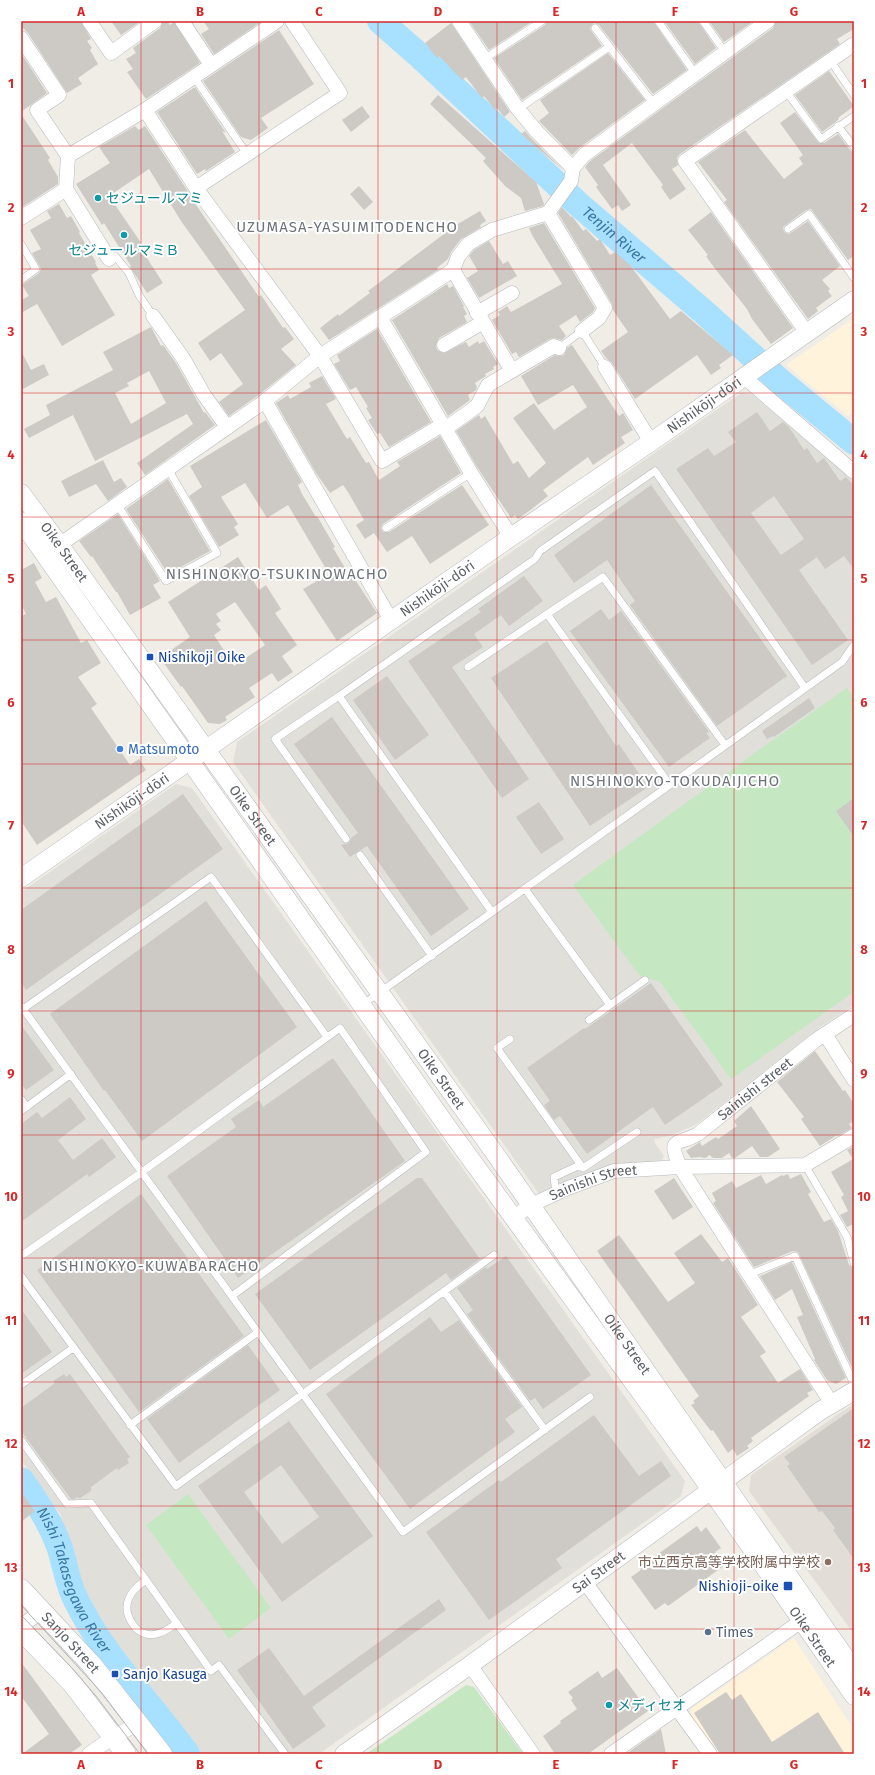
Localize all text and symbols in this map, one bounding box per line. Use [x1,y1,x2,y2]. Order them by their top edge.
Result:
text: A [76,4,85,19]
text: B [196,4,204,19]
text: C [315,4,323,19]
text: D [434,4,443,19]
text: E [553,4,560,19]
text: F [672,4,679,19]
text: G [790,4,798,19]
text: 1 [8,76,14,91]
text: 1 [861,76,867,91]
place label: セジュールマミ [106,190,203,207]
marker: セジュールマミ [93,193,103,203]
text: 2 [8,200,15,215]
text: 2 [861,200,868,215]
water label: Tenjin River [578,203,650,268]
district label: UZUMASA-YASUIMITODENCHO [236,218,458,236]
marker: セジュールマミＢ [119,230,129,240]
place label: セジュールマミＢ [68,242,180,259]
text: 3 [7,324,15,339]
text: 3 [860,324,868,339]
street label: Nishikōji-dōri [664,373,745,437]
text: 4 [7,447,15,462]
text: 4 [860,447,868,462]
street label: Oike Street [36,519,92,586]
street label: Nishikōji-dōri [397,557,478,621]
district label: NISHINOKYO-TSUKINOWACHO [166,565,388,583]
text: 5 [8,571,15,586]
text: 5 [861,571,868,586]
place label: Nishikoji Oike [158,649,245,666]
marker: Nishikoji Oike [145,652,155,662]
text: 6 [7,695,15,710]
text: 6 [860,695,868,710]
place label: Matsumoto [128,741,199,758]
marker: Matsumoto [115,744,125,754]
street label: Nishikōji-dōri [92,769,173,833]
district label: NISHINOKYO-TOKUDAIJICHO [570,772,780,790]
street label: Oike Street [225,782,280,850]
text: 7 [8,818,14,833]
text: 7 [861,818,867,833]
text: 8 [7,942,15,957]
text: 8 [860,942,868,957]
street label: Oike Street [414,1046,469,1113]
street label: Sainishi street [714,1054,797,1124]
text: 9 [7,1066,15,1081]
text: 9 [860,1066,868,1081]
street label: Sainishi Street [547,1162,638,1204]
text: 10 [4,1189,18,1204]
text: 10 [857,1189,871,1204]
district label: NISHINOKYO-KUWABARACHO [43,1257,259,1275]
street label: Oike Street [600,1311,655,1379]
text: 11 [5,1313,17,1328]
text: 11 [858,1313,870,1328]
text: 12 [5,1436,18,1451]
text: 12 [858,1436,871,1451]
water label: Nishi Takasegawa River [33,1504,115,1658]
street label: Sai Street [569,1547,629,1597]
place label: 市立西京高等学校附属中学校 [638,1554,820,1571]
marker: 市立西京高等学校附属中学校 [823,1557,833,1567]
text: 13 [5,1560,18,1575]
text: 13 [858,1560,871,1575]
place label: Nishioji-oike [698,1578,779,1595]
marker: Nishioji-oike [782,1580,794,1592]
street label: Oike Street [785,1603,840,1671]
street label: Sanjo Street [38,1609,104,1677]
place label: Times [716,1624,754,1641]
marker: Times [703,1627,713,1637]
place label: Sanjo Kasuga [123,1666,207,1683]
marker: Sanjo Kasuga [110,1669,120,1679]
text: 14 [4,1684,18,1699]
text: 14 [857,1684,871,1699]
place label: メディセオ [617,1697,686,1714]
marker: メディセオ [604,1700,614,1710]
text: A [76,1757,85,1772]
text: B [196,1757,204,1772]
text: C [315,1757,323,1772]
text: D [434,1757,443,1772]
text: E [553,1757,560,1772]
text: F [672,1757,679,1772]
text: G [790,1757,798,1772]

